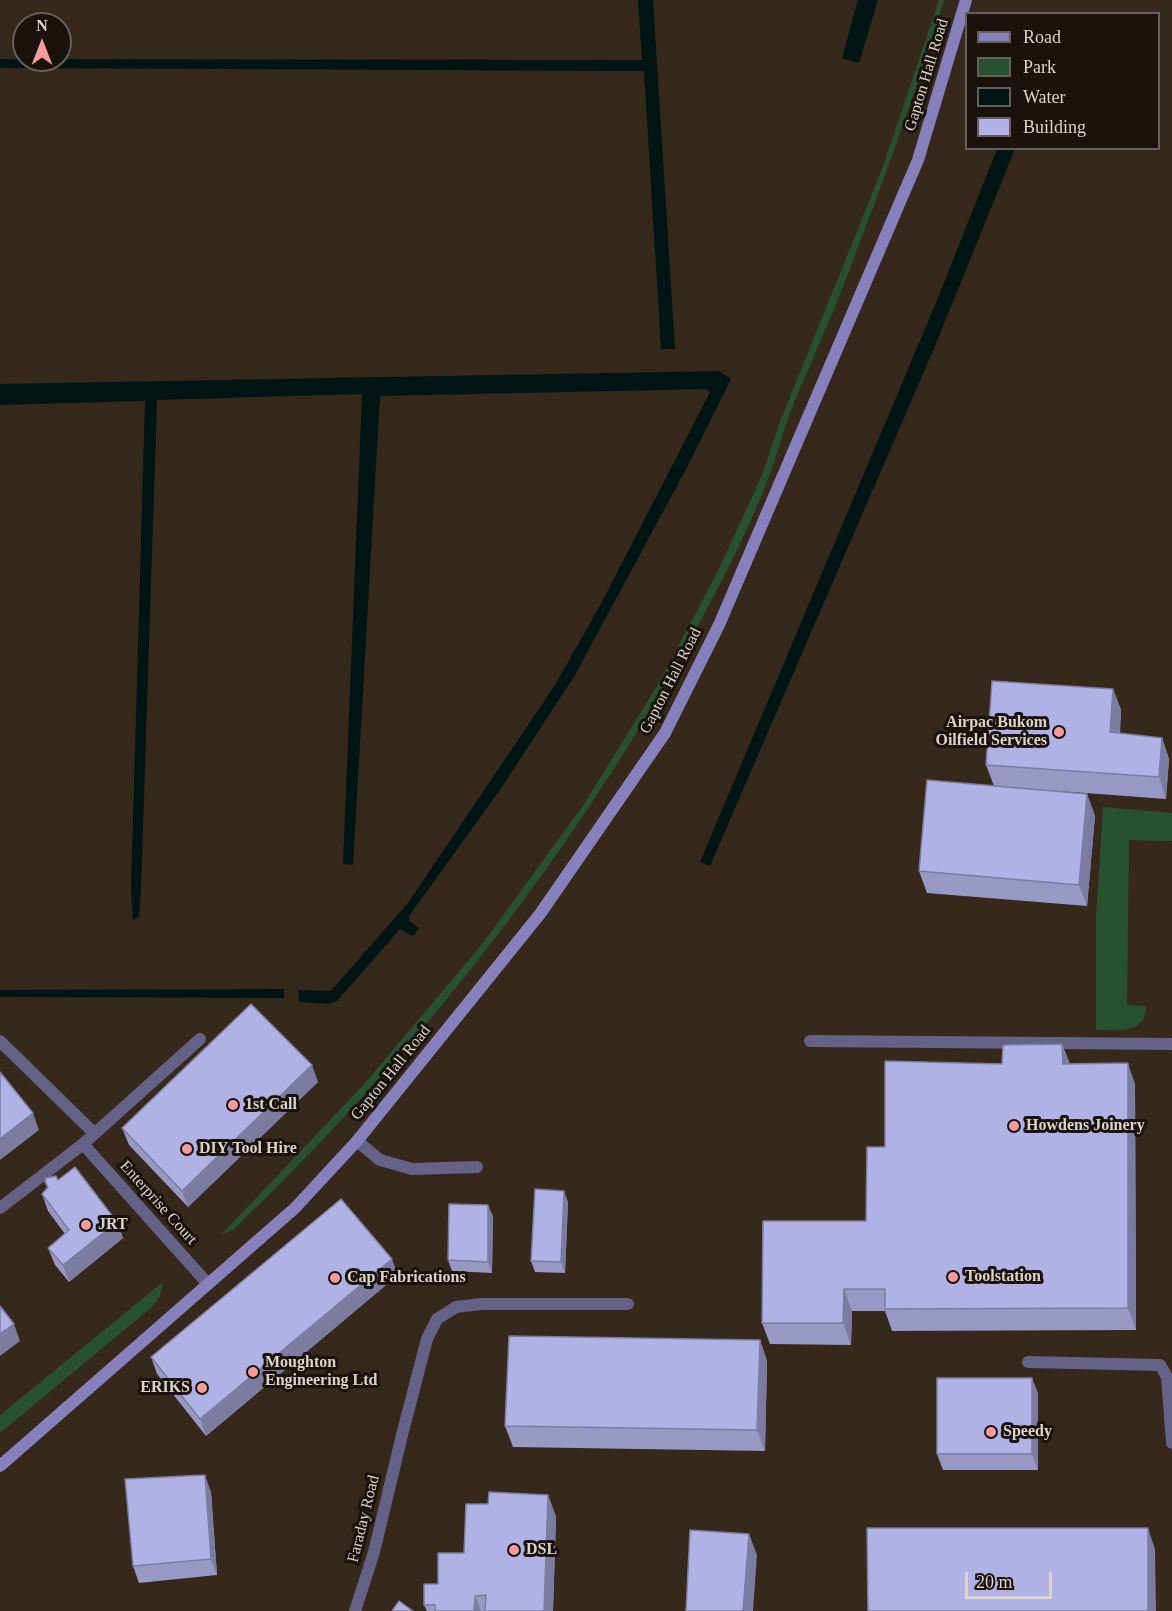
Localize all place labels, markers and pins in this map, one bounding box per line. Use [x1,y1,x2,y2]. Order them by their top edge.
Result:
place label: Airpac Bukom Oilfield Services [935,713,1047,751]
marker: Airpac Bukom Oilfield Services [1052,725,1066,739]
place label: 1st Call [245,1095,297,1115]
marker: 1st Call [226,1098,240,1112]
place label: Howdens Joinery [1026,1116,1145,1136]
marker: Howdens Joinery [1007,1119,1021,1133]
place label: DIY Tool Hire [199,1139,297,1159]
marker: DIY Tool Hire [180,1142,194,1156]
place label: JRT [98,1215,128,1235]
marker: JRT [79,1218,93,1232]
place label: Toolstation [965,1267,1041,1287]
place label: Cap Fabrications [347,1268,466,1288]
marker: Toolstation [946,1270,960,1284]
marker: Cap Fabrications [328,1271,342,1285]
place label: Moughton Engineering Ltd [265,1353,377,1391]
marker: Moughton Engineering Ltd [246,1365,260,1379]
place label: ERIKS [140,1378,190,1398]
marker: ERIKS [195,1381,209,1395]
place label: Speedy [1003,1422,1052,1442]
marker: Speedy [984,1425,998,1439]
place label: DSL [526,1540,557,1560]
marker: DSL [507,1543,521,1557]

